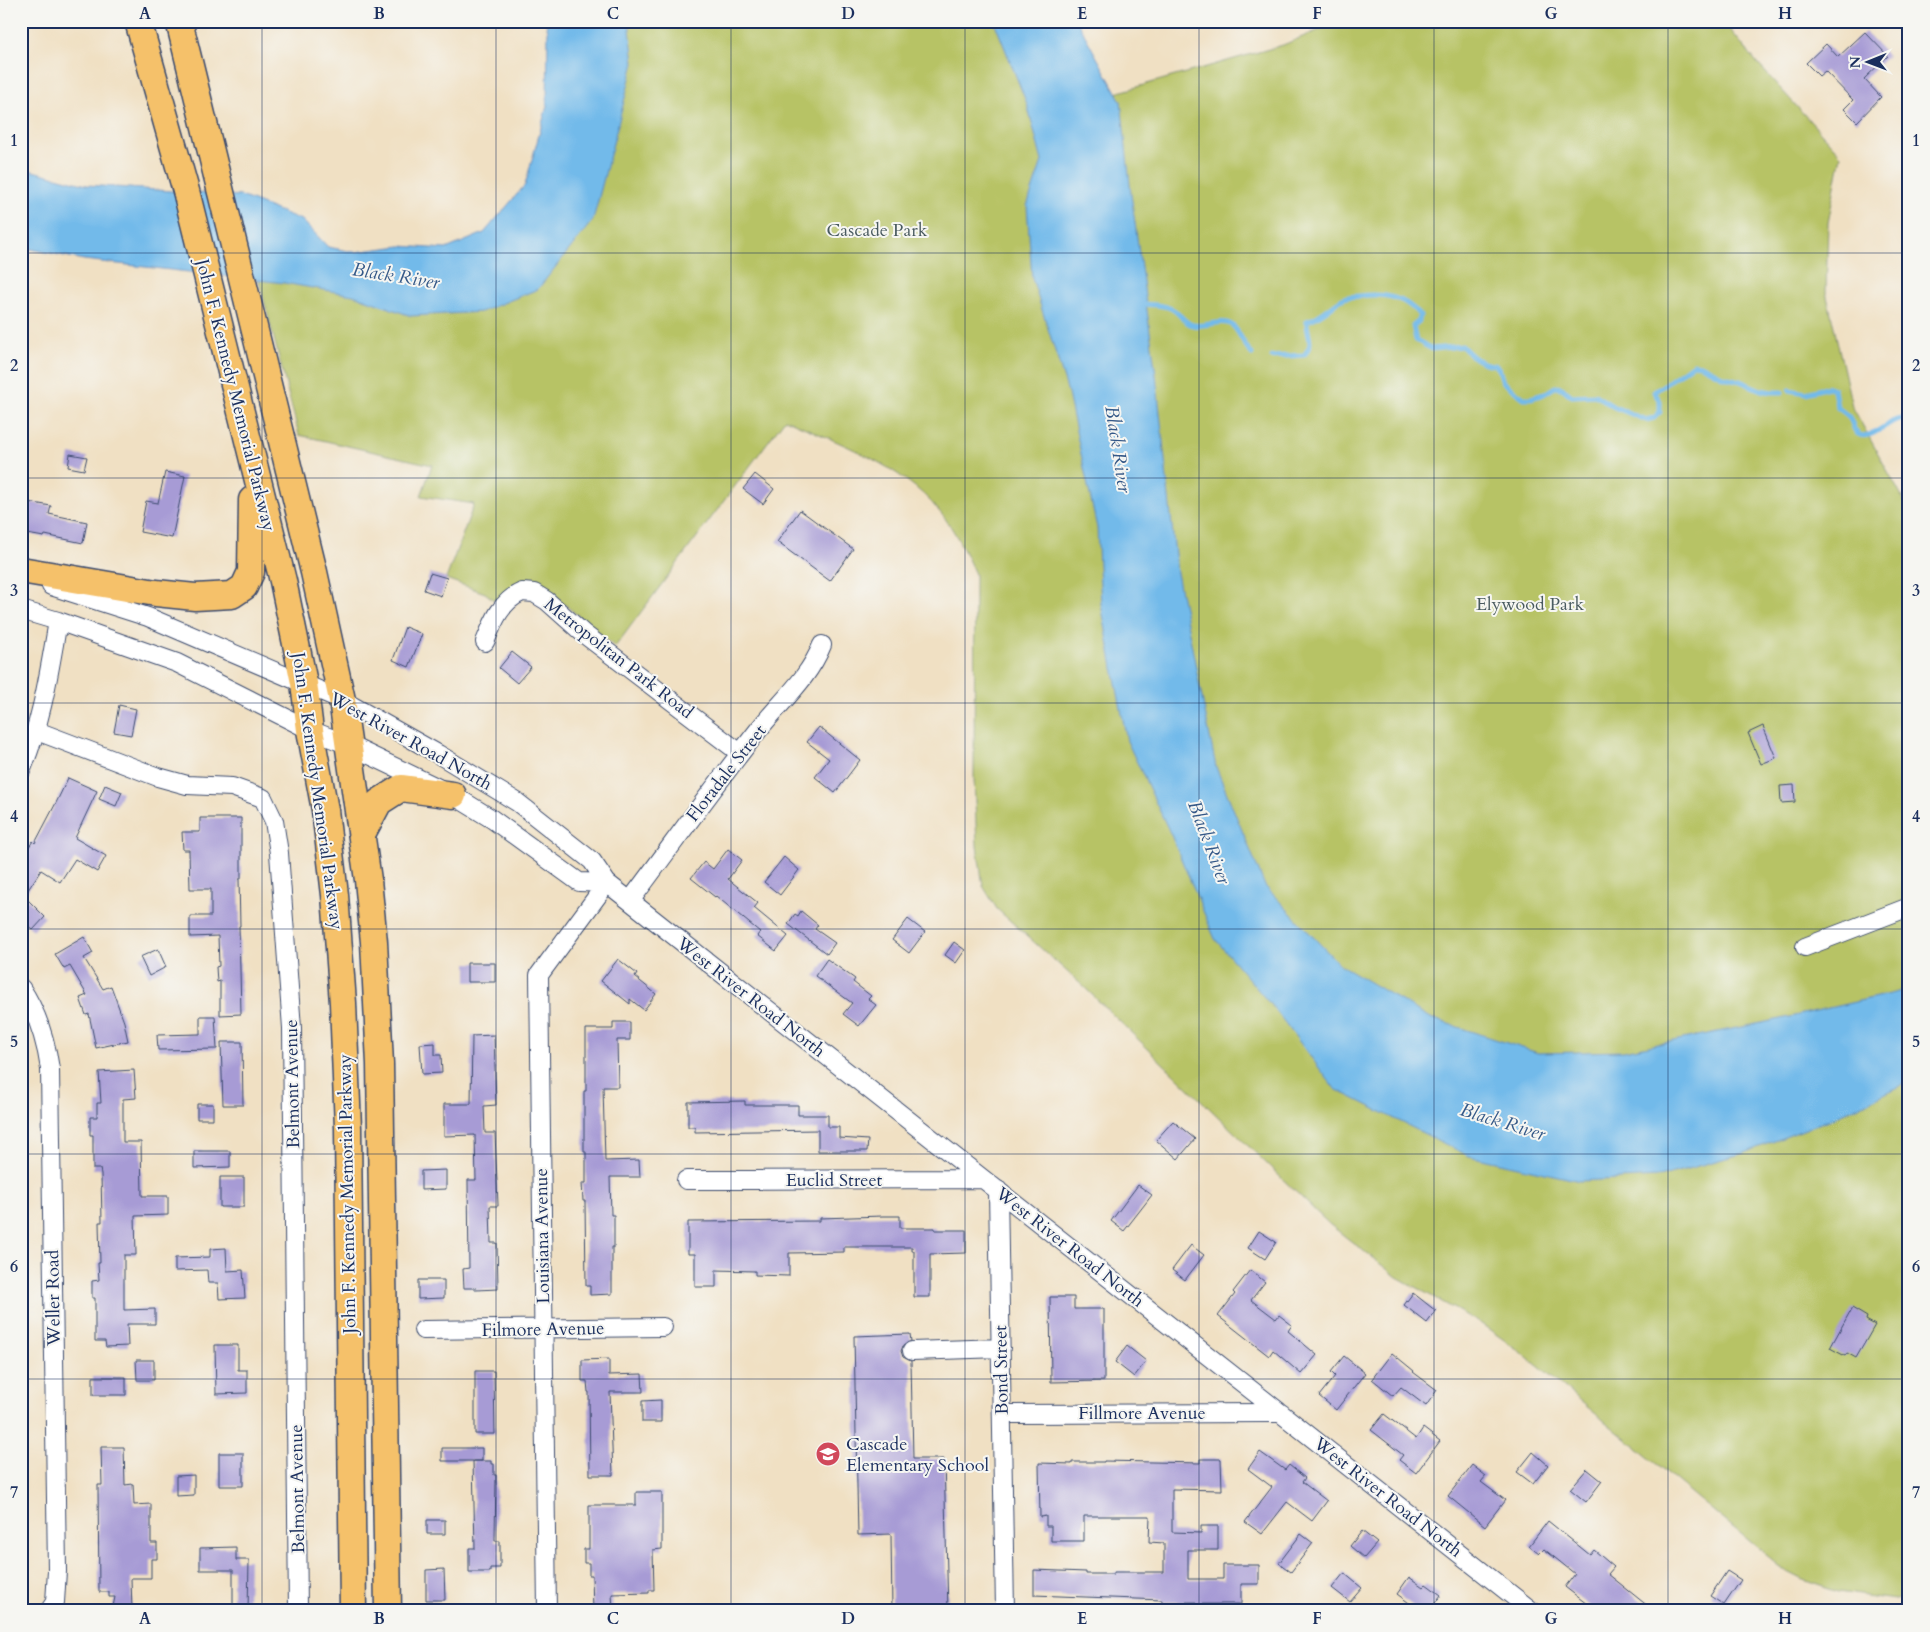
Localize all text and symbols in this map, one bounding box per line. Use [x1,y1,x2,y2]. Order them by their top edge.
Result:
text: A [139,3,151,25]
text: B [373,3,385,25]
text: C [607,3,619,25]
text: D [841,3,855,25]
text: E [1077,3,1087,25]
text: F [1312,3,1322,25]
text: G [1544,3,1558,25]
text: H [1778,3,1792,25]
north arrow [1842,38,1892,88]
text: N [1846,56,1865,68]
text: 1 [10,130,18,152]
text: 1 [1912,130,1920,152]
park label: Cascade Park [827,218,928,243]
street label: John F. Kennedy Memorial Parkway [189,253,282,534]
water label: Black River [350,256,442,296]
text: 2 [10,355,18,377]
text: 2 [1912,355,1920,377]
water label: Black River [1098,404,1138,495]
text: 3 [10,580,18,602]
text: 3 [1912,580,1920,602]
street label: Metropolitan Park Road [539,592,699,725]
park label: Elywood Park [1476,592,1584,617]
street label: John F. Kennedy Memorial Parkway [285,648,349,932]
street label: West River Road North [324,686,497,797]
street label: Floradale Street [680,719,772,827]
water label: Black River [1181,797,1237,889]
text: 4 [10,806,18,828]
text: 4 [1912,806,1920,828]
street label: West River Road North [670,931,830,1063]
street label: Belmont Avenue [279,1019,306,1149]
text: 5 [10,1031,18,1053]
text: 5 [1912,1031,1920,1053]
street label: John F. Kennedy Memorial Parkway [333,1053,362,1337]
water label: Black River [1457,1097,1549,1147]
street label: Louisiana Avenue [529,1168,556,1304]
street label: Euclid Street [786,1168,883,1193]
street label: West River Road North [989,1181,1149,1313]
street label: Weller Road [40,1249,67,1347]
text: 6 [10,1256,18,1278]
text: 6 [1912,1256,1920,1278]
street label: Filmore Avenue [481,1316,605,1343]
street label: Bond Street [988,1325,1015,1415]
street label: Fillmore Avenue [1078,1401,1206,1426]
street label: Belmont Avenue [284,1424,311,1554]
street label: West River Road North [1307,1431,1467,1563]
place label: Cascade Elementary School [846,1432,989,1478]
school or university icon: Cascade Elementary School [815,1441,841,1467]
text: 7 [10,1482,18,1504]
text: 7 [1912,1482,1920,1504]
text: A [139,1608,151,1630]
text: B [373,1608,385,1630]
text: C [607,1608,619,1630]
text: D [841,1608,855,1630]
text: E [1077,1608,1087,1630]
text: F [1312,1608,1322,1630]
text: G [1544,1608,1558,1630]
text: H [1778,1608,1792,1630]

